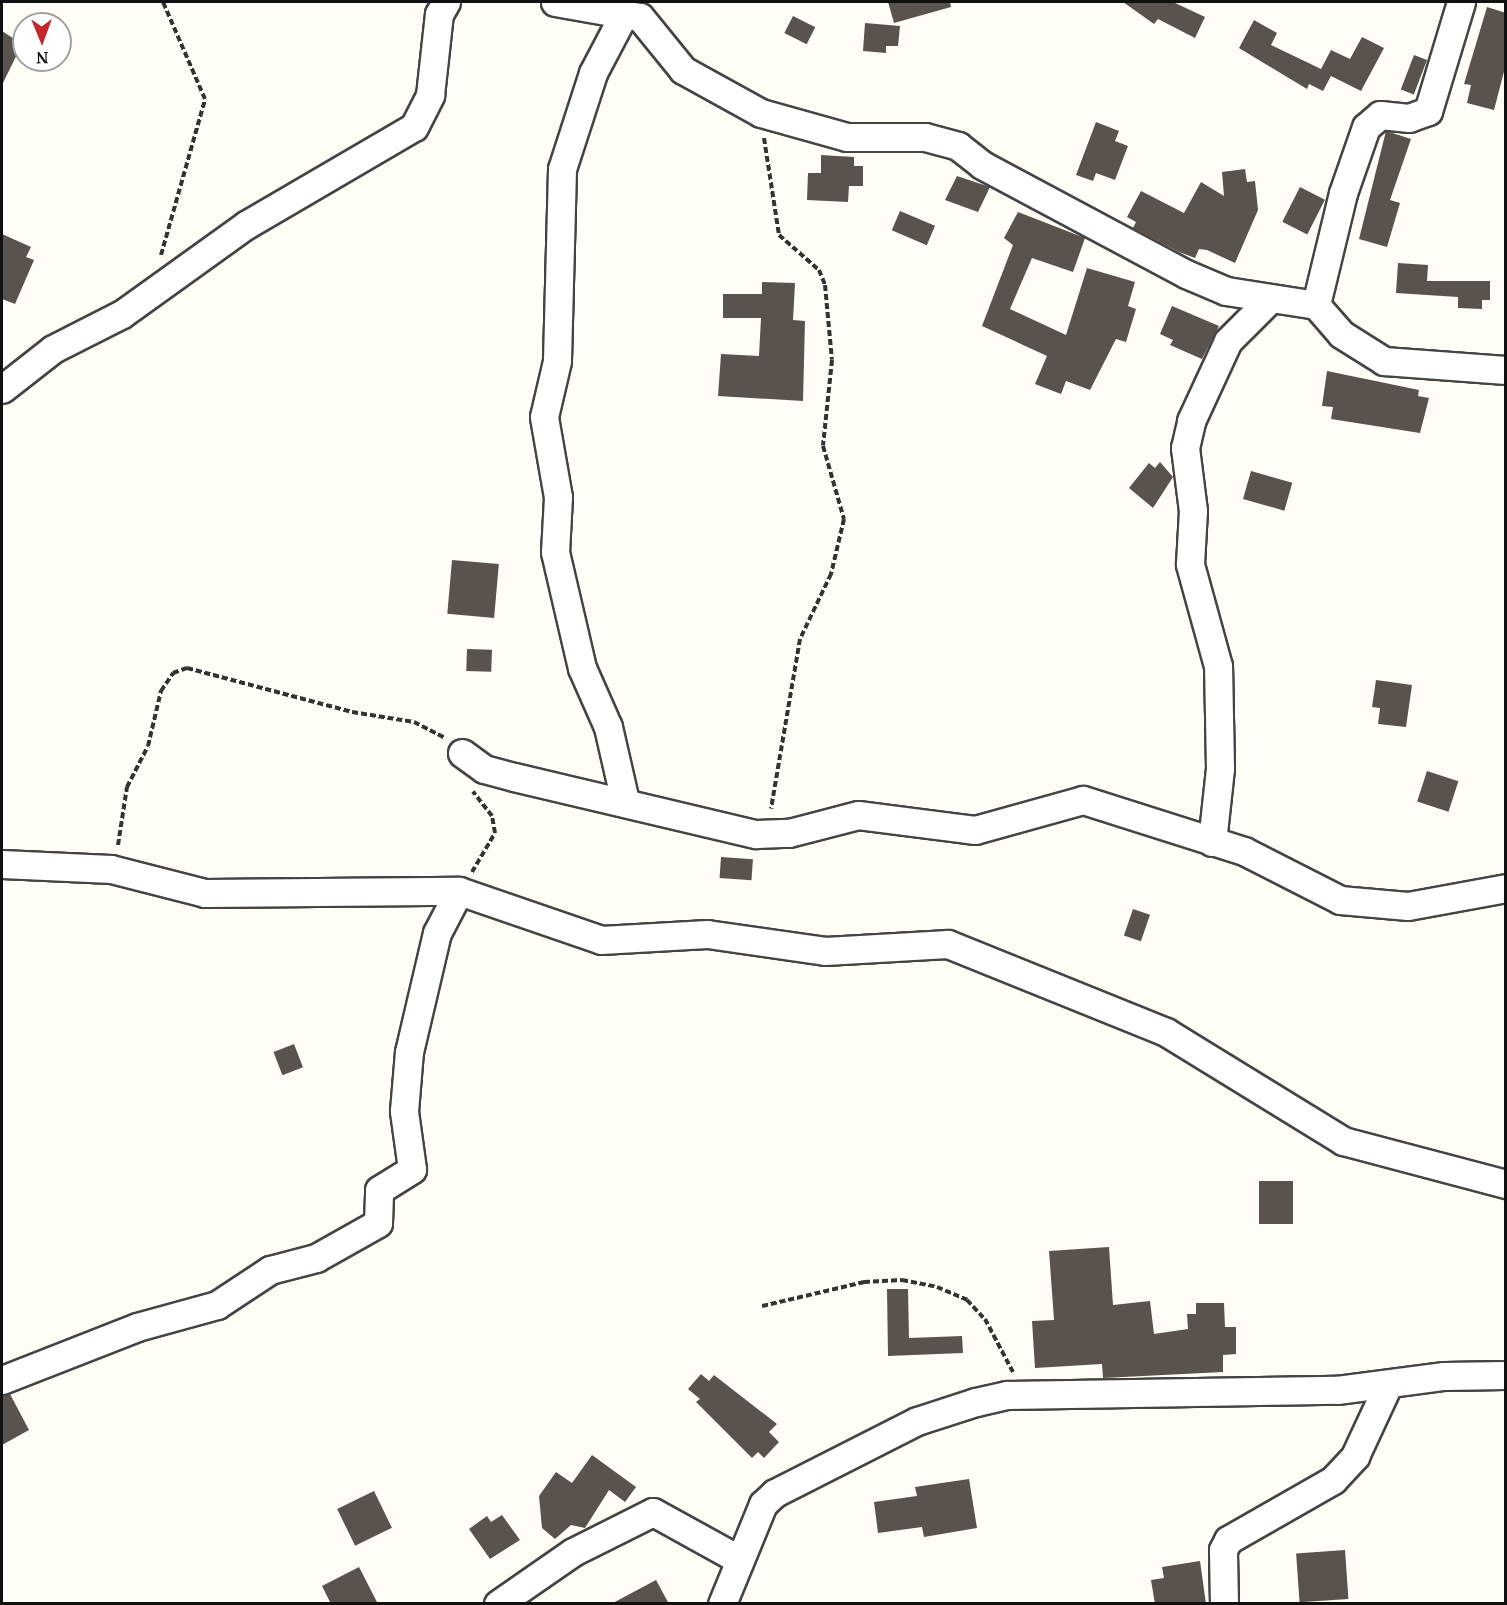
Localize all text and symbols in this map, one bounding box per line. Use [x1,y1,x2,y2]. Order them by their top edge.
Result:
north arrow [12,12,72,72]
text: N [36,47,49,69]

